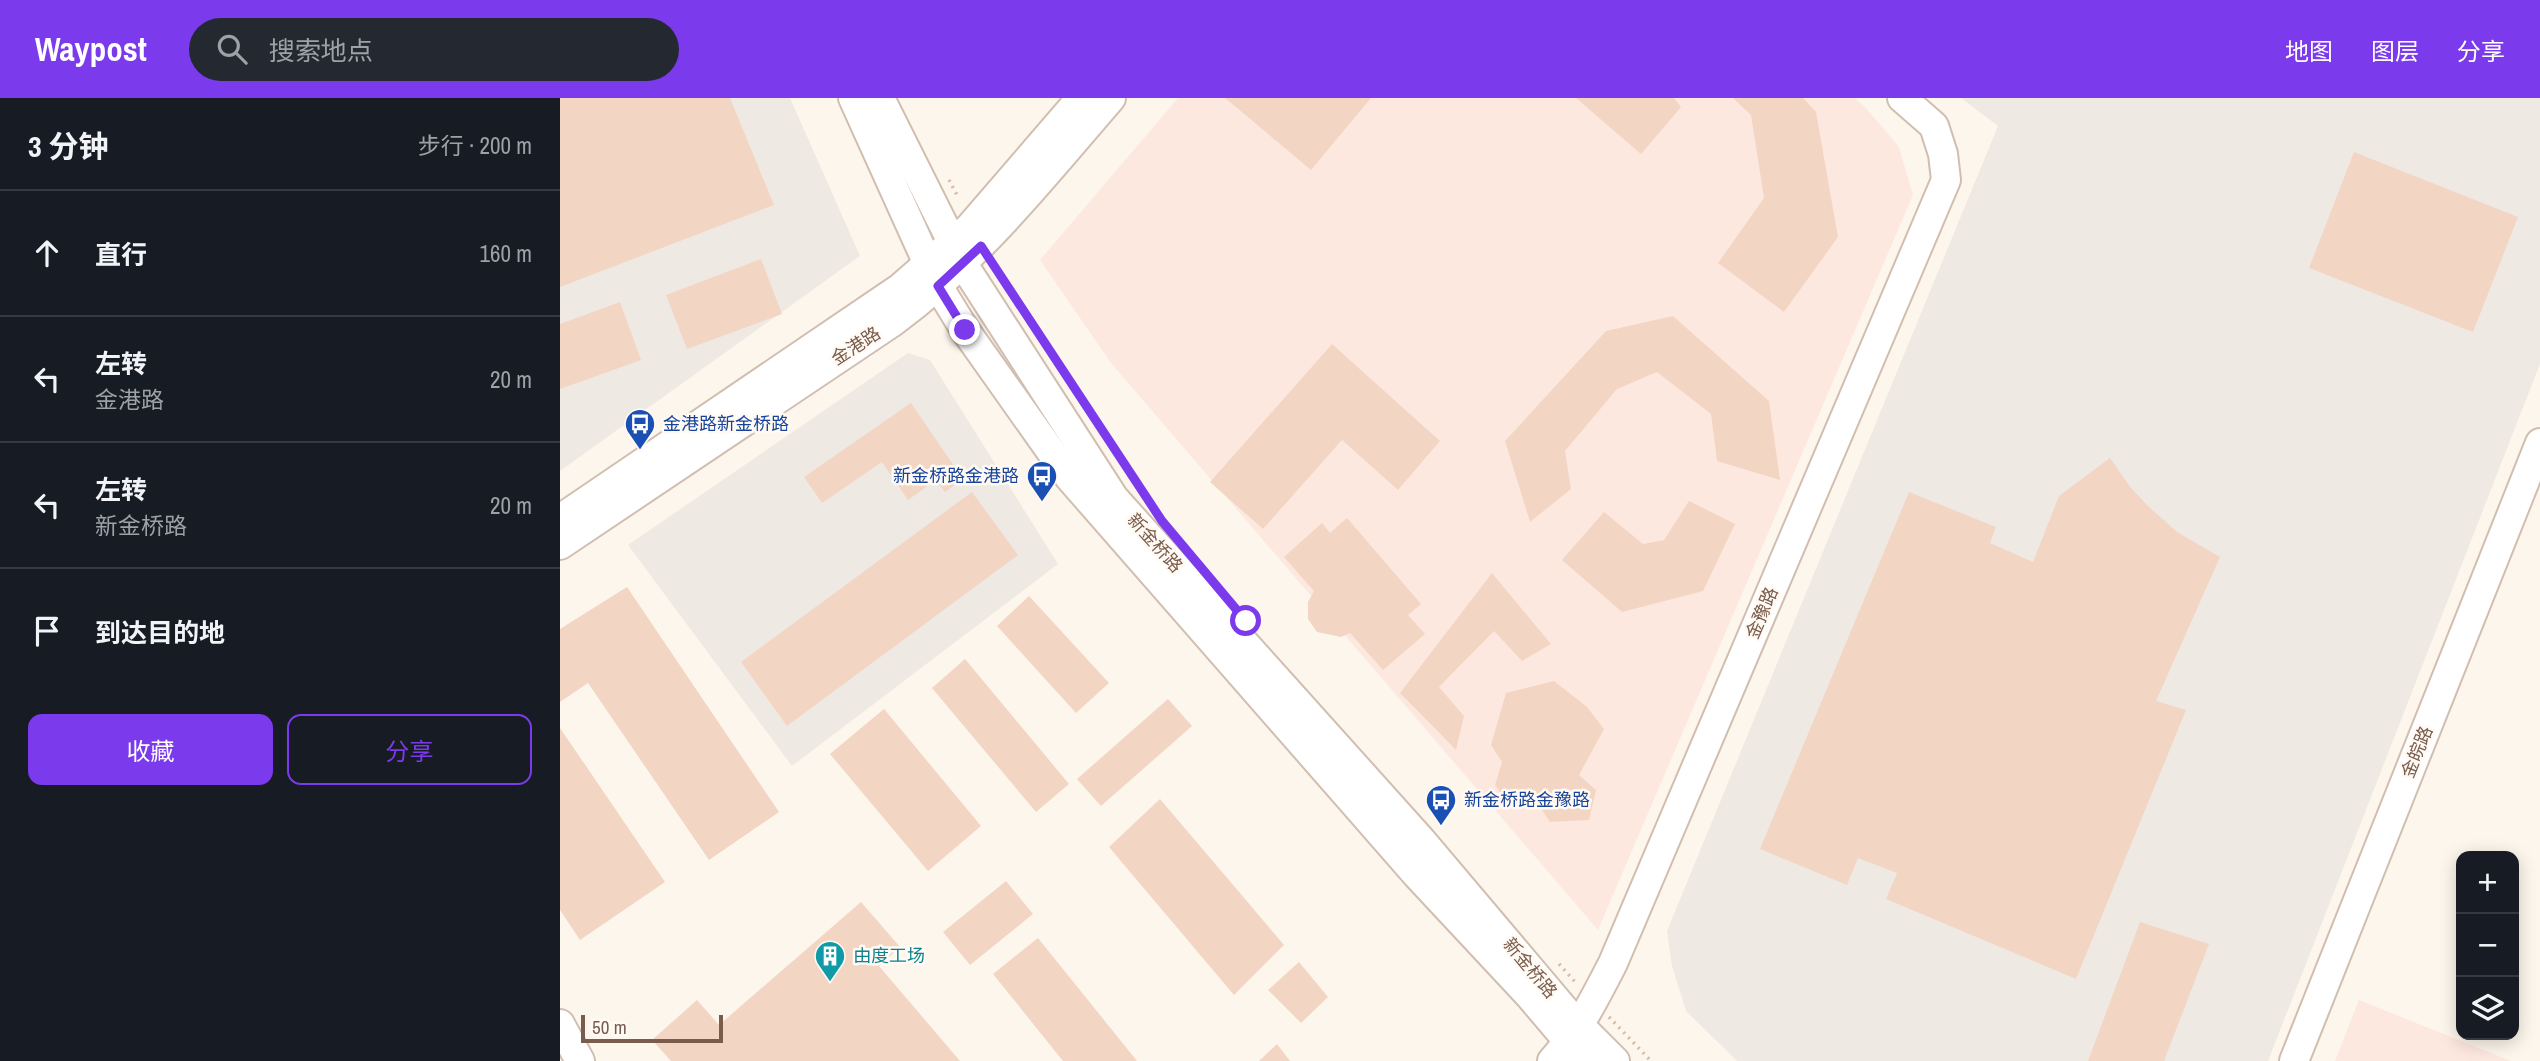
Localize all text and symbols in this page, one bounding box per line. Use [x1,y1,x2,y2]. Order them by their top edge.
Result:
search box [189,18,679,81]
text: Waypost [35,27,147,71]
icon: search [213,30,251,68]
text: 搜索地点 [269,33,373,68]
text: 地图 [2285,35,2333,67]
text: 图层 [2371,35,2419,67]
text: 分享 [2457,35,2505,67]
text: 3 分钟 [28,126,109,166]
text: 步行 · 200 m [418,130,532,161]
icon: ahead [28,234,66,272]
text: 直行 [95,237,147,272]
text: 160 m [480,238,532,269]
route end [949,314,980,345]
street label: 金港路 [826,320,885,371]
text: 左转 [95,346,147,381]
icon: left [28,360,66,398]
text: 20 m [490,364,532,395]
text: 金港路 [95,384,164,415]
bus stop icon: 金港路新金桥路 [623,407,657,451]
place label: 金港路新金桥路 [663,411,789,436]
bus stop icon: 新金桥路金港路 [1025,459,1059,503]
place label: 新金桥路金港路 [893,463,1019,488]
text: 左转 [95,472,147,507]
icon: left [28,486,66,524]
text: 20 m [490,490,532,521]
street label: 新金桥路 [1122,508,1189,578]
text: 新金桥路 [95,510,187,541]
street label: 金豫路 [1739,583,1784,643]
route start [1230,605,1261,636]
icon: arrive [28,612,66,650]
text: 到达目的地 [95,615,225,650]
button: 收藏 [28,714,273,785]
button: 分享 [287,714,532,785]
street label: 金皖路 [2395,722,2438,782]
bus stop icon: 新金桥路金豫路 [1424,783,1458,827]
place label: 新金桥路金豫路 [1464,787,1590,812]
map controls [2456,851,2519,1040]
button: + [2456,851,2519,914]
button: − [2456,914,2519,977]
street label: 新金桥路 [1498,932,1563,1003]
building icon: 由度工场 [813,939,847,983]
place label: 由度工场 [853,943,925,968]
button: layers [2456,977,2519,1040]
scale bar [581,1012,723,1044]
text: 50 m [592,1014,627,1040]

